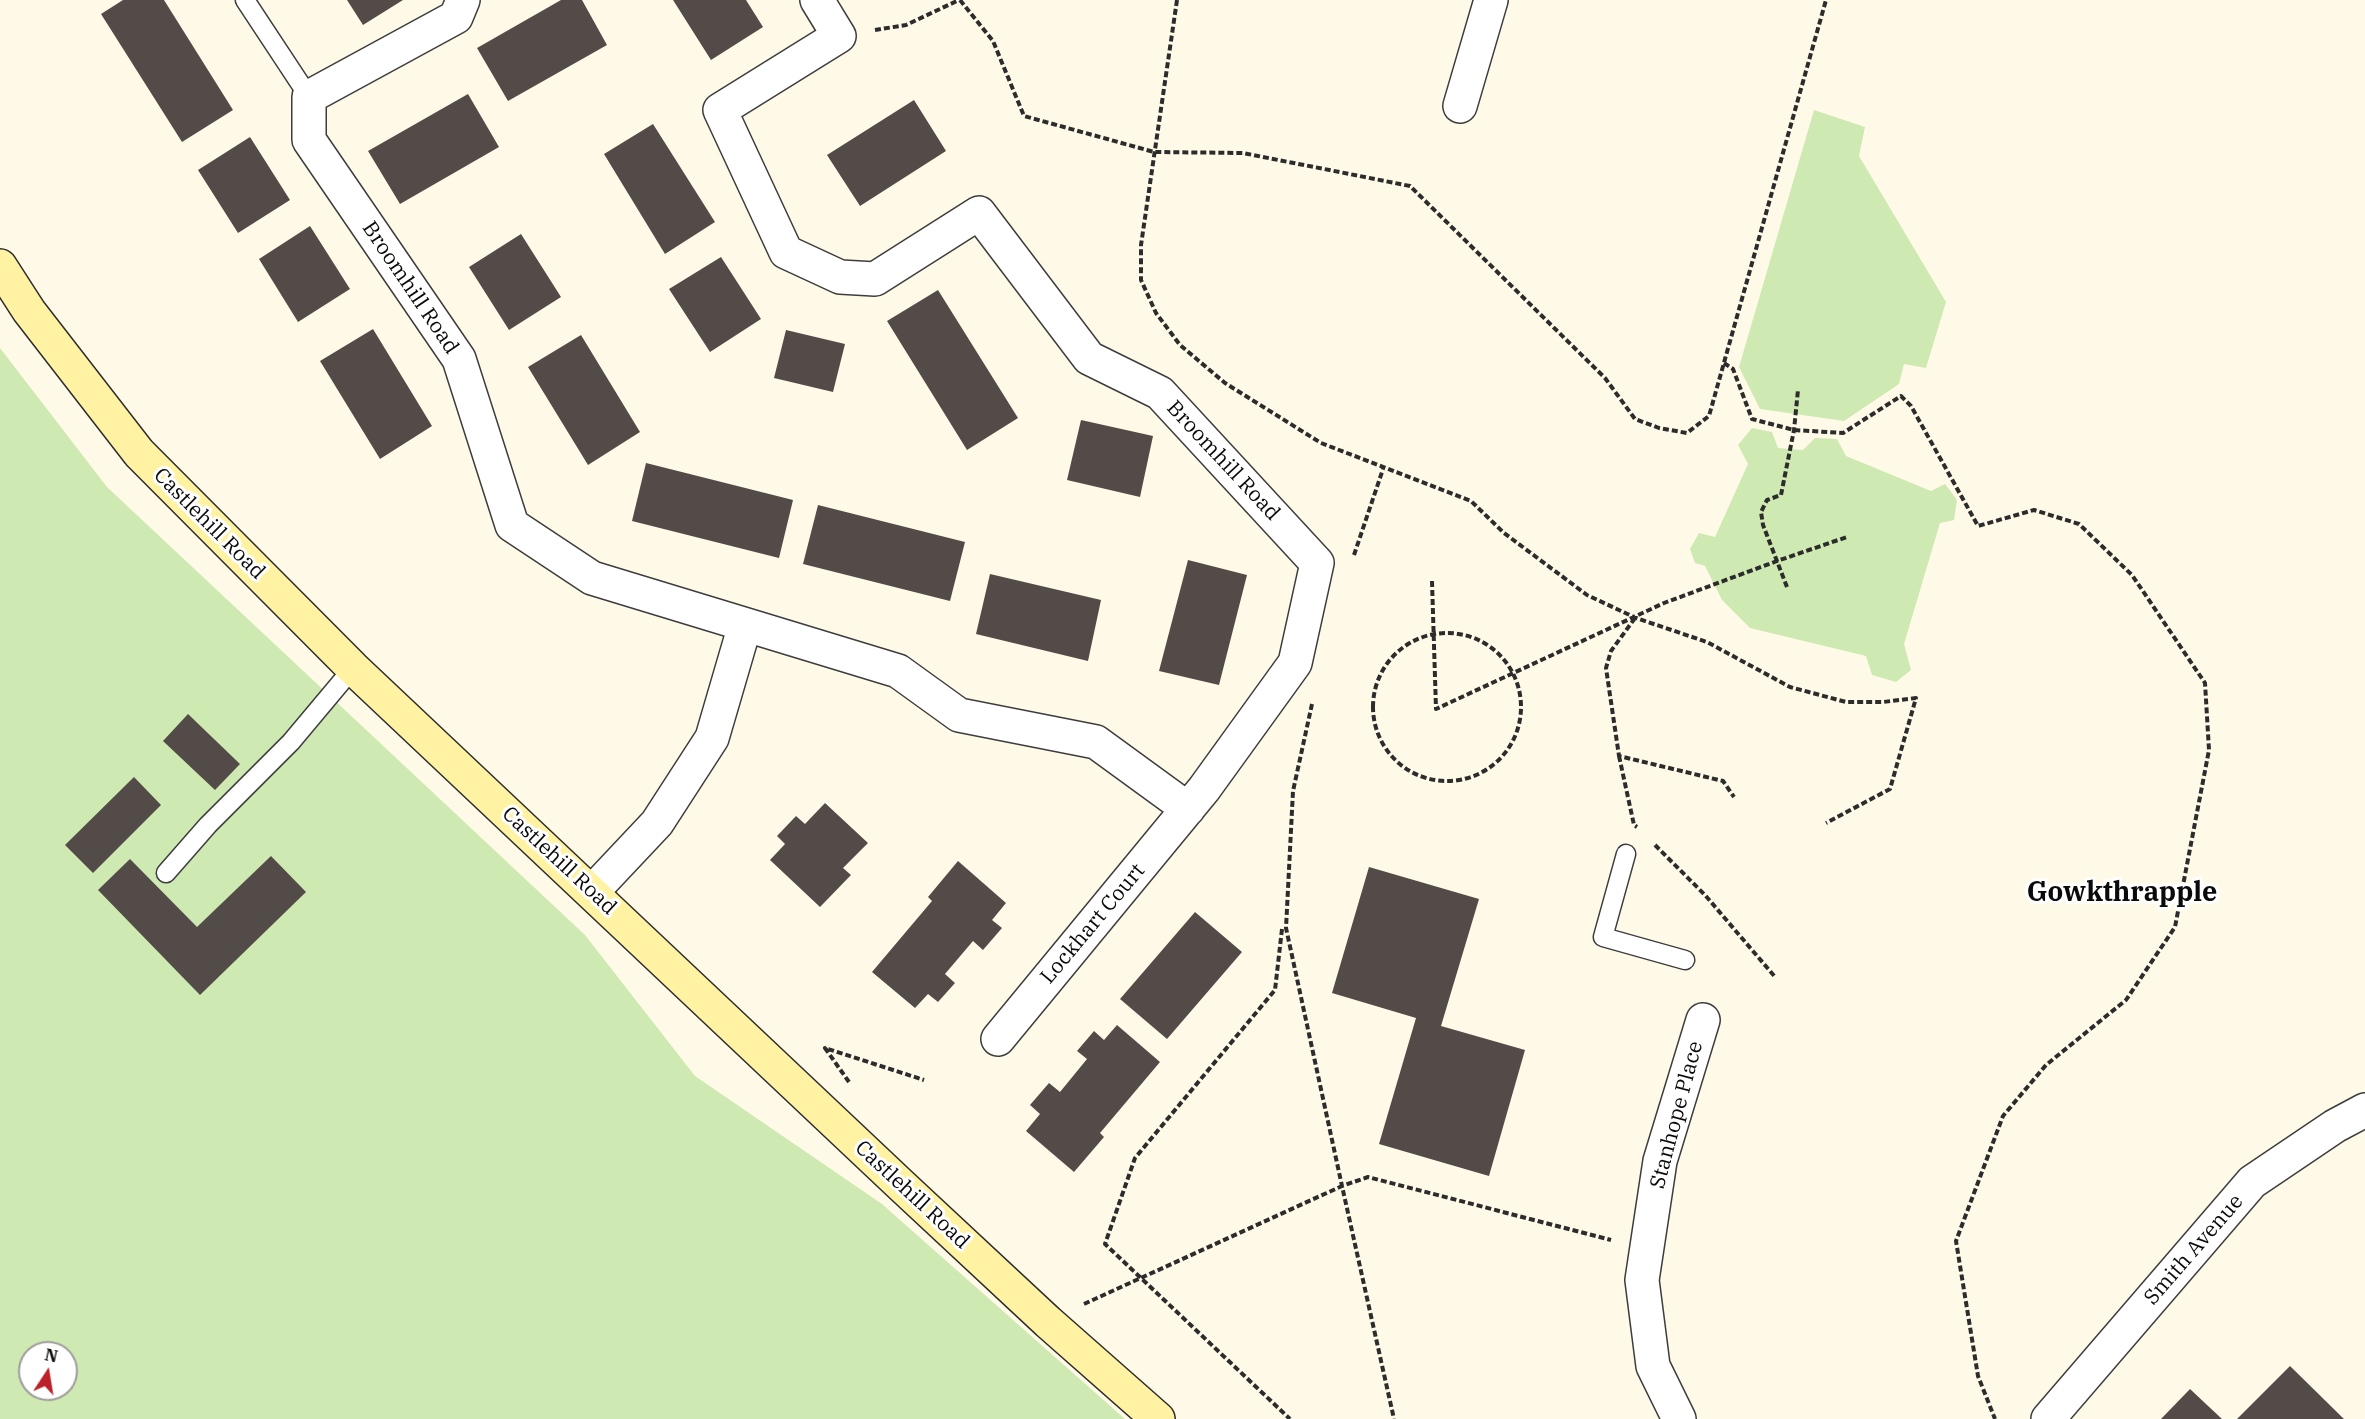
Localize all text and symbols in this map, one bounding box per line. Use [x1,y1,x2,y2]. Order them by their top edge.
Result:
street label: Broomhill Road [356,217,464,359]
street label: Broomhill Road [1161,396,1285,526]
street label: Castlehill Road [148,463,270,585]
street label: Castlehill Road [497,802,621,920]
street label: Lockhart Court [1035,859,1151,989]
district label: Gowkthrapple [2027,877,2217,909]
street label: Stanhope Place [1645,1039,1709,1191]
street label: Castlehill Road [850,1136,974,1254]
street label: Smith Avenue [2139,1190,2249,1310]
north arrow [18,1341,78,1401]
text: N [43,1344,60,1366]

